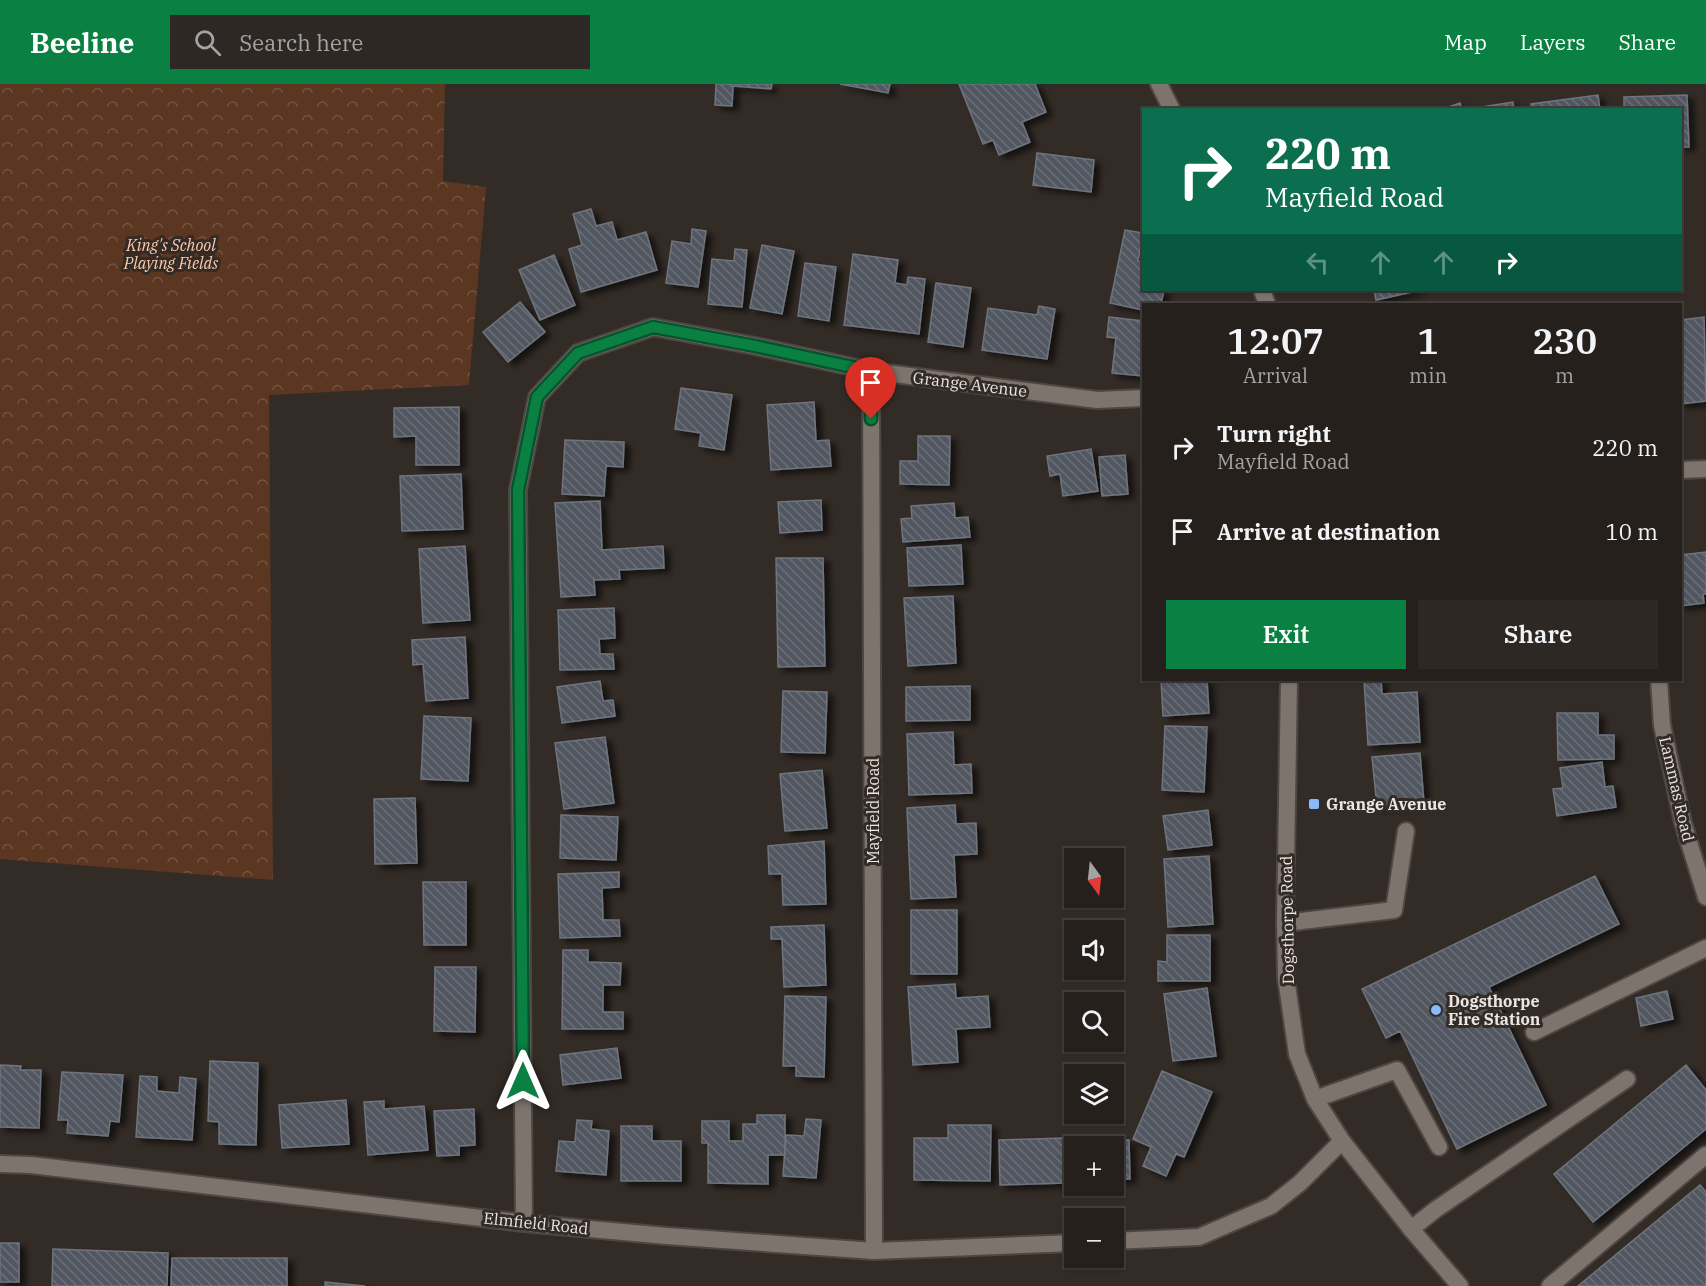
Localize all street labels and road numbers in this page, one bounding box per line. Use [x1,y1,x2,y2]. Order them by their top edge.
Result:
street label: Grange Avenue [912,367,1028,401]
street label: Lammas Road [1655,735,1699,844]
street label: Mayfield Road [863,758,883,864]
street label: Dogsthorpe Road [1276,855,1298,985]
street label: Elmfield Road [483,1208,590,1238]

